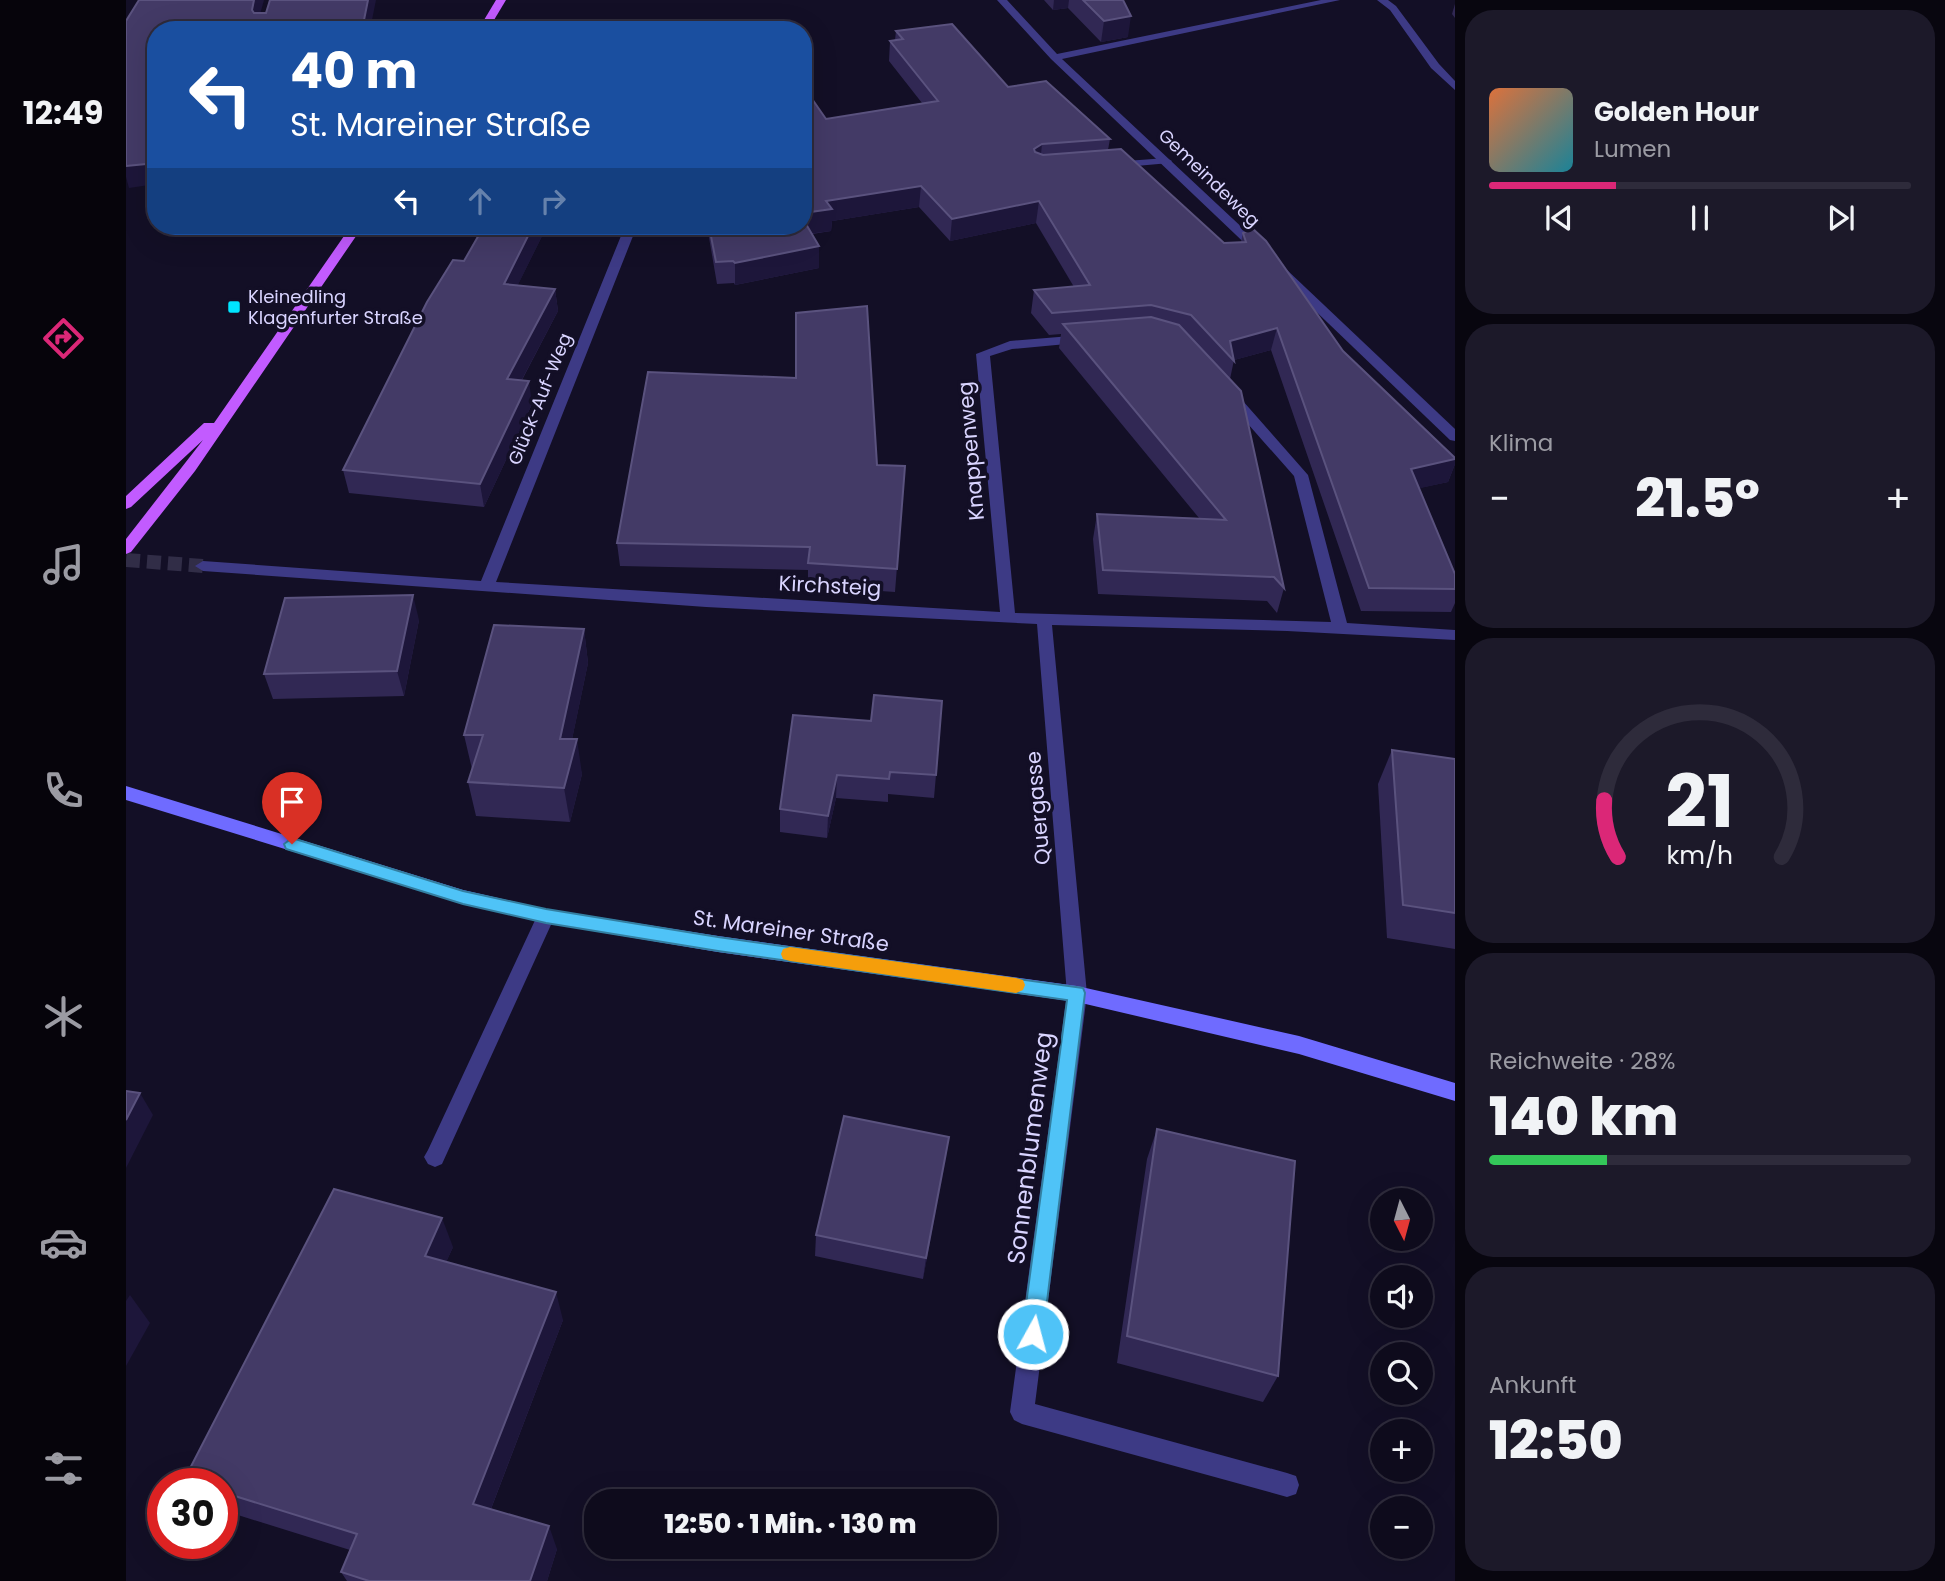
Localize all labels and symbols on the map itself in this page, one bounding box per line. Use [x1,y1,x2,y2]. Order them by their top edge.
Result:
street label: Gemeindeweg [1153,123,1266,233]
place label: Kleinedling Klagenfurter Straße [248,284,423,330]
marker: Kleinedling Klagenfurter Straße [226,299,242,315]
street label: Glück-Auf-Weg [502,329,577,469]
street label: Knappenweg [950,380,991,522]
street label: Kirchsteig [778,568,882,603]
street label: Quergasse [1018,750,1057,866]
pin [262,772,322,844]
street label: St. Mareiner Straße [691,902,891,959]
street label: Sonnenblumenweg [999,1030,1060,1266]
north arrow [1370,1188,1433,1251]
position arrow [996,1297,1070,1371]
speed limit sign: 30 [147,1468,238,1559]

